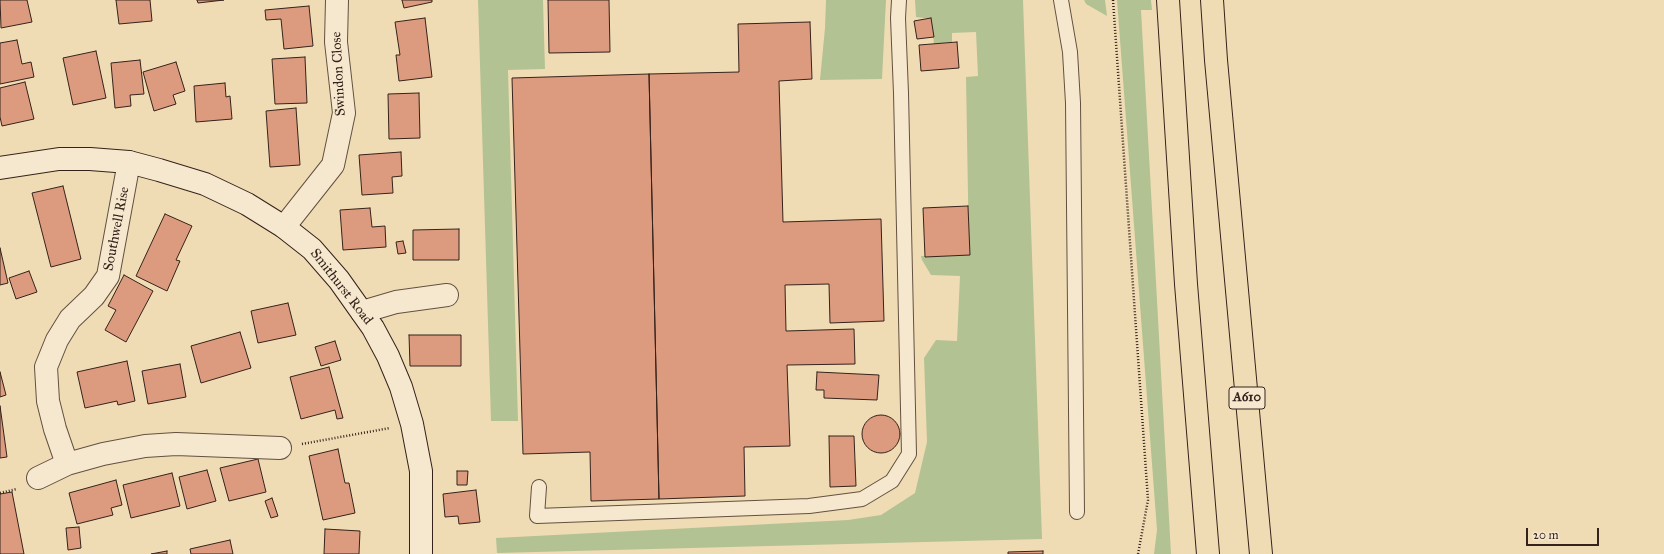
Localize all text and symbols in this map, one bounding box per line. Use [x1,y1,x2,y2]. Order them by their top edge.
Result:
street label: Swindon Close [328,31,350,117]
street label: Southwell Rise [101,185,133,273]
street label: Smithurst Road [306,246,376,328]
road number: A610 [1229,387,1265,409]
scale bar [1528,520,1601,546]
text: 20 m [1533,528,1559,542]

